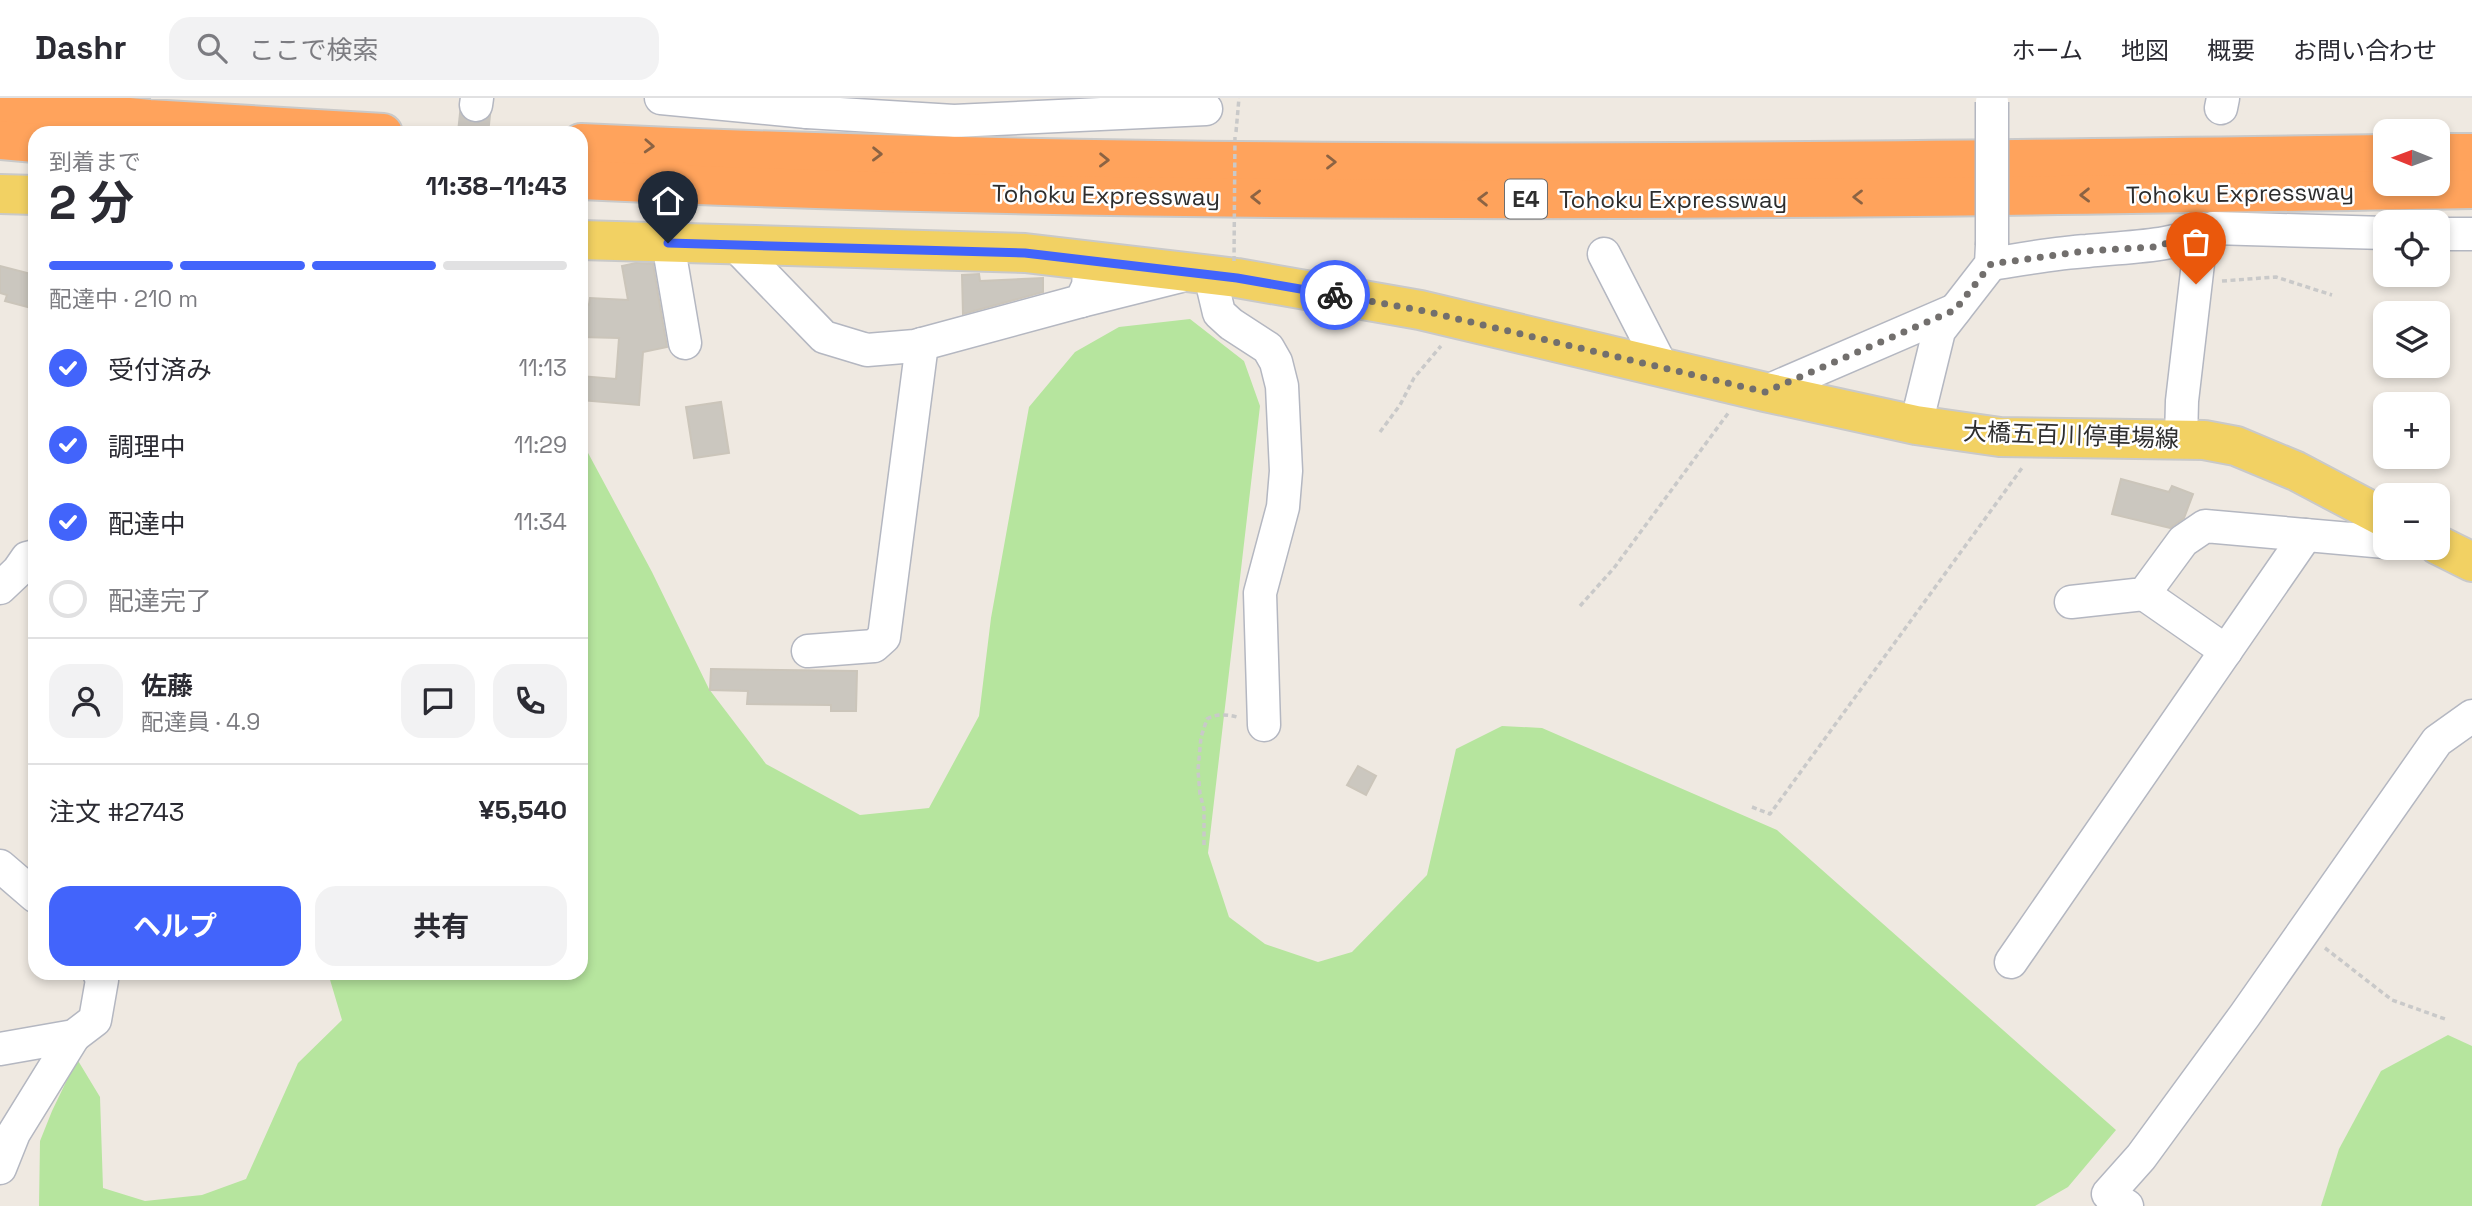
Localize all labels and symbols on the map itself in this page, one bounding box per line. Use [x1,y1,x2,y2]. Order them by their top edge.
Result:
north arrow [2373,119,2450,196]
one-way arrow [644,139,655,154]
one-way arrow [871,147,882,162]
one-way arrow [1099,152,1110,167]
one-way arrow [1326,154,1337,169]
pin [638,171,698,243]
street label: Tohoku Expressway [2126,176,2354,210]
street label: Tohoku Expressway [992,178,1220,212]
road number: E4 [1505,180,1547,218]
street label: Tohoku Expressway [1559,184,1787,215]
one-way arrow [2080,187,2090,203]
one-way arrow [1250,189,1261,205]
one-way arrow [1852,189,1863,205]
one-way arrow [1478,191,1488,207]
pin [2166,212,2226,284]
courier [1300,260,1370,330]
street label: 大橋五百川停車場線 [1963,416,2179,454]

